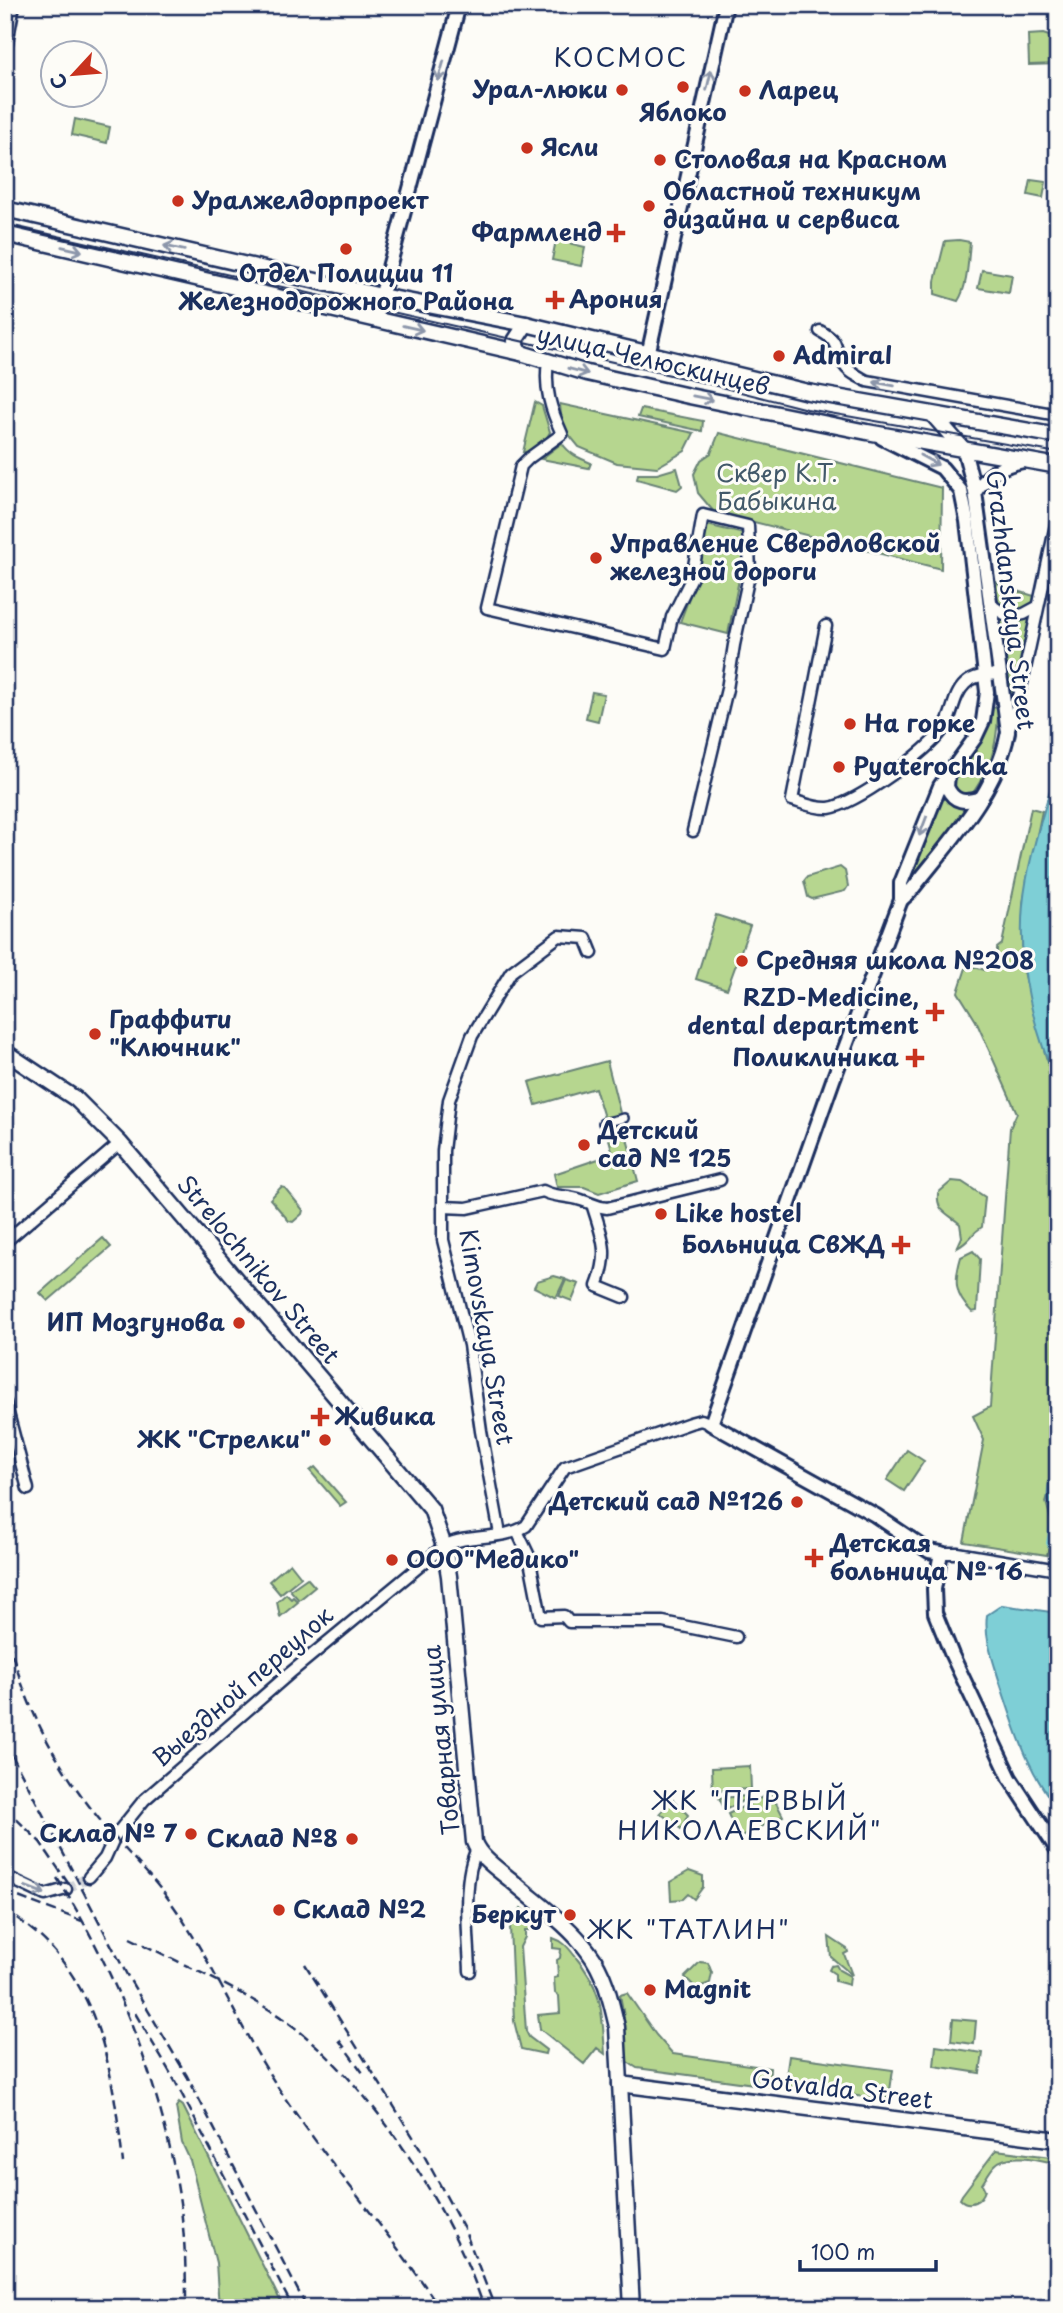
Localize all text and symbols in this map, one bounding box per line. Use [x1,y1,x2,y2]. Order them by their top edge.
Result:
district label: КОСМОС [554,37,688,76]
north arrow [38,38,108,108]
one-way arrow [434,59,447,82]
text: С [42,69,74,94]
one-way arrow [703,69,717,92]
place label: Урал-люки [471,70,608,106]
place label: Ларец [759,71,839,107]
marker: Яблоко [675,79,691,95]
marker: Урал-люки [614,82,630,98]
marker: Ларец [737,83,753,99]
place label: Яблоко [639,93,726,129]
place label: Ясли [541,128,599,164]
marker: Ясли [519,140,535,156]
place label: Столовая на Красном [674,140,947,176]
marker: Столовая на Красном [652,152,668,168]
place label: Областной техникум дизайна и сервиса [663,172,921,236]
place label: Уралжелдорпроект [191,181,429,217]
marker: Уралжелдорпроект [170,193,186,209]
marker: Областной техникум дизайна и сервиса [641,198,657,214]
place label: Фармленд [471,213,602,249]
marker: Фармленд [608,225,624,241]
one-way arrow [163,241,186,255]
marker: Отдел Полиции 11 Железнодорожного Района [338,241,354,257]
one-way arrow [60,243,83,256]
place label: Отдел Полиции 11 Железнодорожного Района [178,254,515,318]
place label: Арония [569,280,663,316]
marker: Арония [547,292,563,308]
street label: улица Челюскинцев [534,315,773,403]
one-way arrow [401,322,424,335]
place label: Admiral [792,336,892,372]
marker: Admiral [771,348,787,364]
one-way arrow [567,365,589,378]
one-way arrow [873,377,896,390]
one-way arrow [691,392,714,406]
park label: Сквер К.Т. Бабыкина [716,454,838,518]
one-way arrow [918,454,939,467]
street label: Grazhdanskaya Street [978,468,1046,732]
place label: Управление Свердловской железной дороги [610,524,941,588]
marker: Управление Свердловской железной дороги [588,550,604,566]
place label: На горке [864,704,975,740]
marker: На горке [842,716,858,732]
place label: Pyaterochka [853,747,1009,783]
marker: Pyaterochka [831,759,847,775]
one-way arrow [916,815,929,837]
place label: Средняя школа №208 [756,941,1034,977]
marker: Средняя школа №208 [734,953,750,969]
place label: RZD-Medicine, dental department [687,978,919,1042]
place label: Граффити "Ключник" [109,1000,241,1064]
marker: RZD-Medicine, dental department [925,1002,945,1022]
marker: Граффити "Ключник" [87,1026,103,1042]
place label: Поликлиника [733,1038,899,1074]
marker: Поликлиника [905,1048,925,1068]
place label: Детский сад № 125 [597,1111,732,1175]
marker: Детский сад № 125 [576,1137,592,1153]
street label: Strelochnikov Street [170,1166,350,1371]
place label: Like hostel [675,1194,801,1230]
marker: Like hostel [653,1206,669,1222]
place label: Больница СвЖД [681,1225,885,1261]
street label: Kimovskaya Street [451,1226,525,1448]
marker: Больница СвЖД [891,1235,911,1255]
place label: ИП Мозгунова [47,1303,226,1339]
marker: ИП Мозгунова [231,1315,247,1331]
place label: Живика [334,1397,436,1433]
marker: Живика [312,1409,328,1425]
place label: ЖК "Стрелки" [136,1420,311,1456]
marker: ЖК "Стрелки" [317,1432,333,1448]
place label: Детский сад №126 [548,1482,783,1518]
marker: Детский сад №126 [789,1494,805,1510]
place label: Детская больница № 16 [829,1524,1023,1588]
place label: ООО"Медико" [406,1540,579,1576]
marker: Детская больница № 16 [804,1548,824,1568]
marker: ООО"Медико" [384,1552,400,1568]
street label: Выездной переулок [143,1596,341,1774]
street label: Товарная улица [412,1644,468,1837]
district label: ЖК "ПЕРВЫЙ НИКОЛАЕВСКИЙ" [617,1780,883,1849]
place label: Склад № 7 [39,1814,177,1850]
place label: Склад №8 [207,1819,338,1855]
marker: Склад № 7 [183,1826,199,1842]
marker: Склад №8 [344,1831,360,1847]
one-way arrow [24,1885,45,1898]
place label: Склад №2 [293,1890,426,1926]
place label: Беркут [471,1895,557,1931]
marker: Склад №2 [271,1902,287,1918]
marker: Беркут [562,1907,578,1923]
district label: ЖК "ТАТЛИН" [586,1909,791,1948]
place label: Magnit [664,1970,751,2006]
marker: Magnit [642,1982,658,1998]
street label: Gotvalda Street [750,2059,935,2117]
scale bar [800,2229,937,2273]
text: 100 m [811,2235,875,2267]

